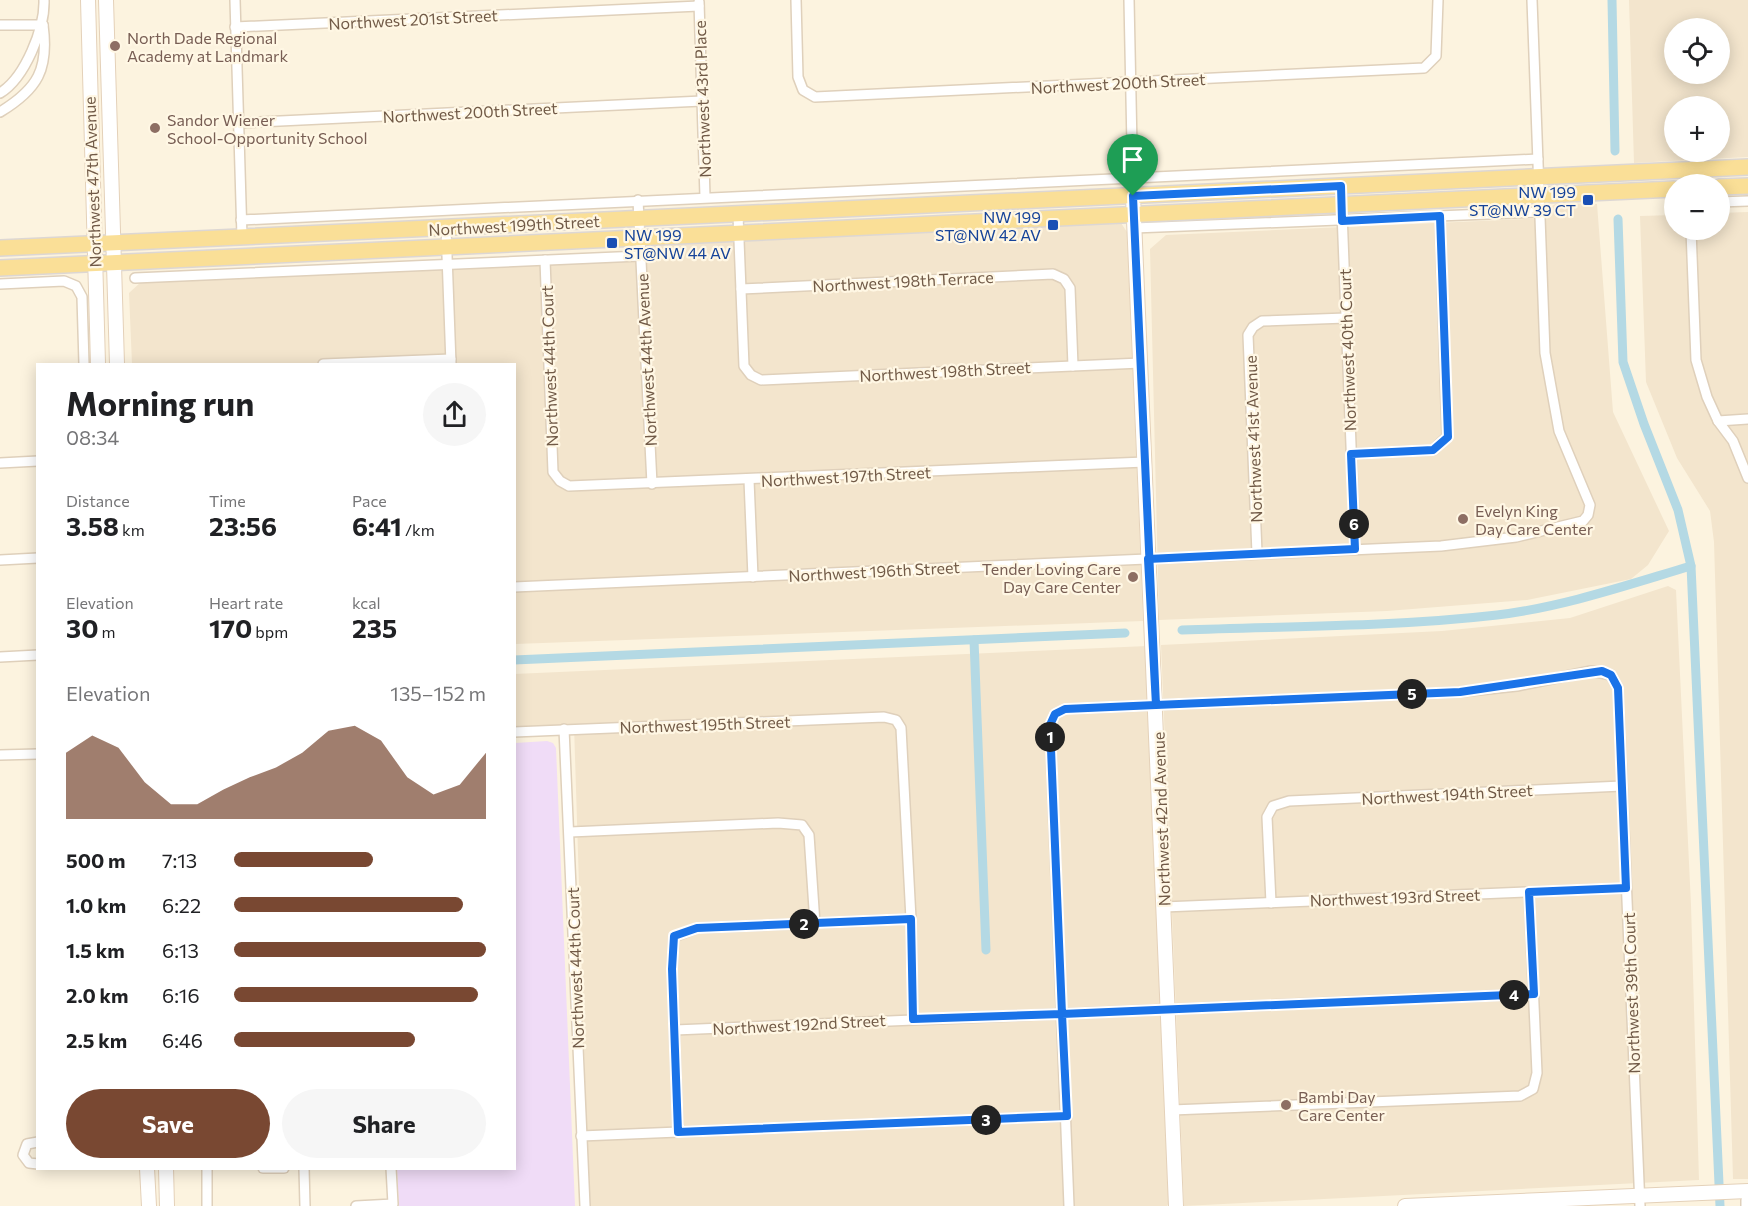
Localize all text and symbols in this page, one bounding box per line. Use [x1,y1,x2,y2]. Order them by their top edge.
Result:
street label: Northwest 201st Street [328,5,499,33]
map controls [1664,18,1730,240]
button: locate [1664,18,1730,84]
street label: Northwest 43rd Place [690,20,714,178]
place label: North Dade Regional Academy at Landmark [127,28,288,65]
marker: North Dade Regional Academy at Landmark [108,39,122,53]
street label: Northwest 200th Street [1030,69,1206,97]
street label: Northwest 47th Avenue [80,96,104,268]
button: + [1664,96,1730,162]
street label: Northwest 200th Street [382,98,558,126]
place label: Sandor Wiener School-Opportunity School [167,110,368,147]
marker: Sandor Wiener School-Opportunity School [148,121,162,135]
pin [1107,134,1158,196]
icon: arrive [1116,143,1149,176]
button: − [1664,174,1730,240]
place label: NW 199 ST@NW 39 CT [1469,182,1576,219]
marker: NW 199 ST@NW 39 CT [1581,193,1595,207]
place label: NW 199 ST@NW 42 AV [935,207,1041,244]
street label: Northwest 199th Street [428,211,601,239]
marker: NW 199 ST@NW 42 AV [1046,218,1060,232]
place label: NW 199 ST@NW 44 AV [624,225,731,262]
marker: NW 199 ST@NW 44 AV [605,236,619,250]
street label: Northwest 198th Terrace [812,267,994,295]
street label: Northwest 40th Court [1335,268,1359,432]
street label: Northwest 44th Avenue [632,273,660,447]
street label: Northwest 44th Court [537,284,561,447]
street label: Northwest 41st Avenue [1241,355,1265,523]
street label: Northwest 198th Street [859,357,1032,385]
text: Morning run [66,382,254,423]
button: share [423,383,486,446]
text: 08:34 [66,425,119,449]
street label: Northwest 197th Street [760,462,932,490]
text: Distance [66,491,130,510]
text: Time [209,491,246,510]
text: Pace [352,491,387,510]
place label: Evelyn King Day Care Center [1475,501,1594,538]
pin: 6 [1339,509,1369,539]
text: 3.58 [66,510,119,541]
text: 23:56 [209,510,277,541]
text: 6:41 [352,510,402,541]
marker: Evelyn King Day Care Center [1456,512,1470,526]
text: 6 [1349,514,1359,533]
text: km [119,520,145,539]
text: /km [402,520,435,539]
street label: Northwest 196th Street [788,557,961,585]
place label: Tender Loving Care Day Care Center [982,559,1122,596]
marker: Tender Loving Care Day Care Center [1126,570,1140,584]
text: Elevation [66,593,134,612]
text: Heart rate [209,593,283,612]
text: kcal [352,593,381,612]
text: 30 [66,612,98,643]
text: 170 [209,612,252,643]
text: 235 [352,612,397,643]
text: m [98,622,115,641]
text: bpm [252,622,288,641]
pin: 5 [1397,679,1427,709]
text: Elevation [66,681,151,705]
text: 135–152 m [390,681,486,705]
text: 5 [1407,684,1417,703]
street label: Northwest 195th Street [619,712,791,736]
pin: 1 [1035,722,1065,752]
text: 1 [1046,727,1054,746]
street label: Northwest 42nd Avenue [1148,732,1174,906]
street label: Northwest 194th Street [1361,780,1534,808]
text: 500 m [66,848,126,872]
text: 7:13 [162,848,197,872]
street label: Northwest 193rd Street [1309,885,1481,909]
street label: Northwest 44th Court [563,886,587,1049]
text: 1.0 km [66,893,126,917]
text: 6:22 [162,893,201,917]
pin: 2 [789,909,819,939]
street label: Northwest 39th Court [1619,912,1643,1074]
text: 2 [799,914,809,933]
text: 1.5 km [66,938,125,962]
text: 6:13 [162,938,199,962]
pin: 4 [1499,980,1529,1010]
text: 2.0 km [66,983,128,1007]
text: 6:16 [162,983,200,1007]
text: 4 [1509,985,1519,1004]
street label: Northwest 192nd Street [712,1010,887,1038]
text: 2.5 km [66,1028,127,1052]
text: 6:46 [162,1028,203,1052]
place label: Bambi Day Care Center [1298,1087,1385,1124]
button: Save [66,1089,270,1158]
button: Share [282,1089,486,1158]
marker: Bambi Day Care Center [1279,1098,1293,1112]
pin: 3 [971,1105,1001,1135]
text: 3 [981,1110,991,1129]

